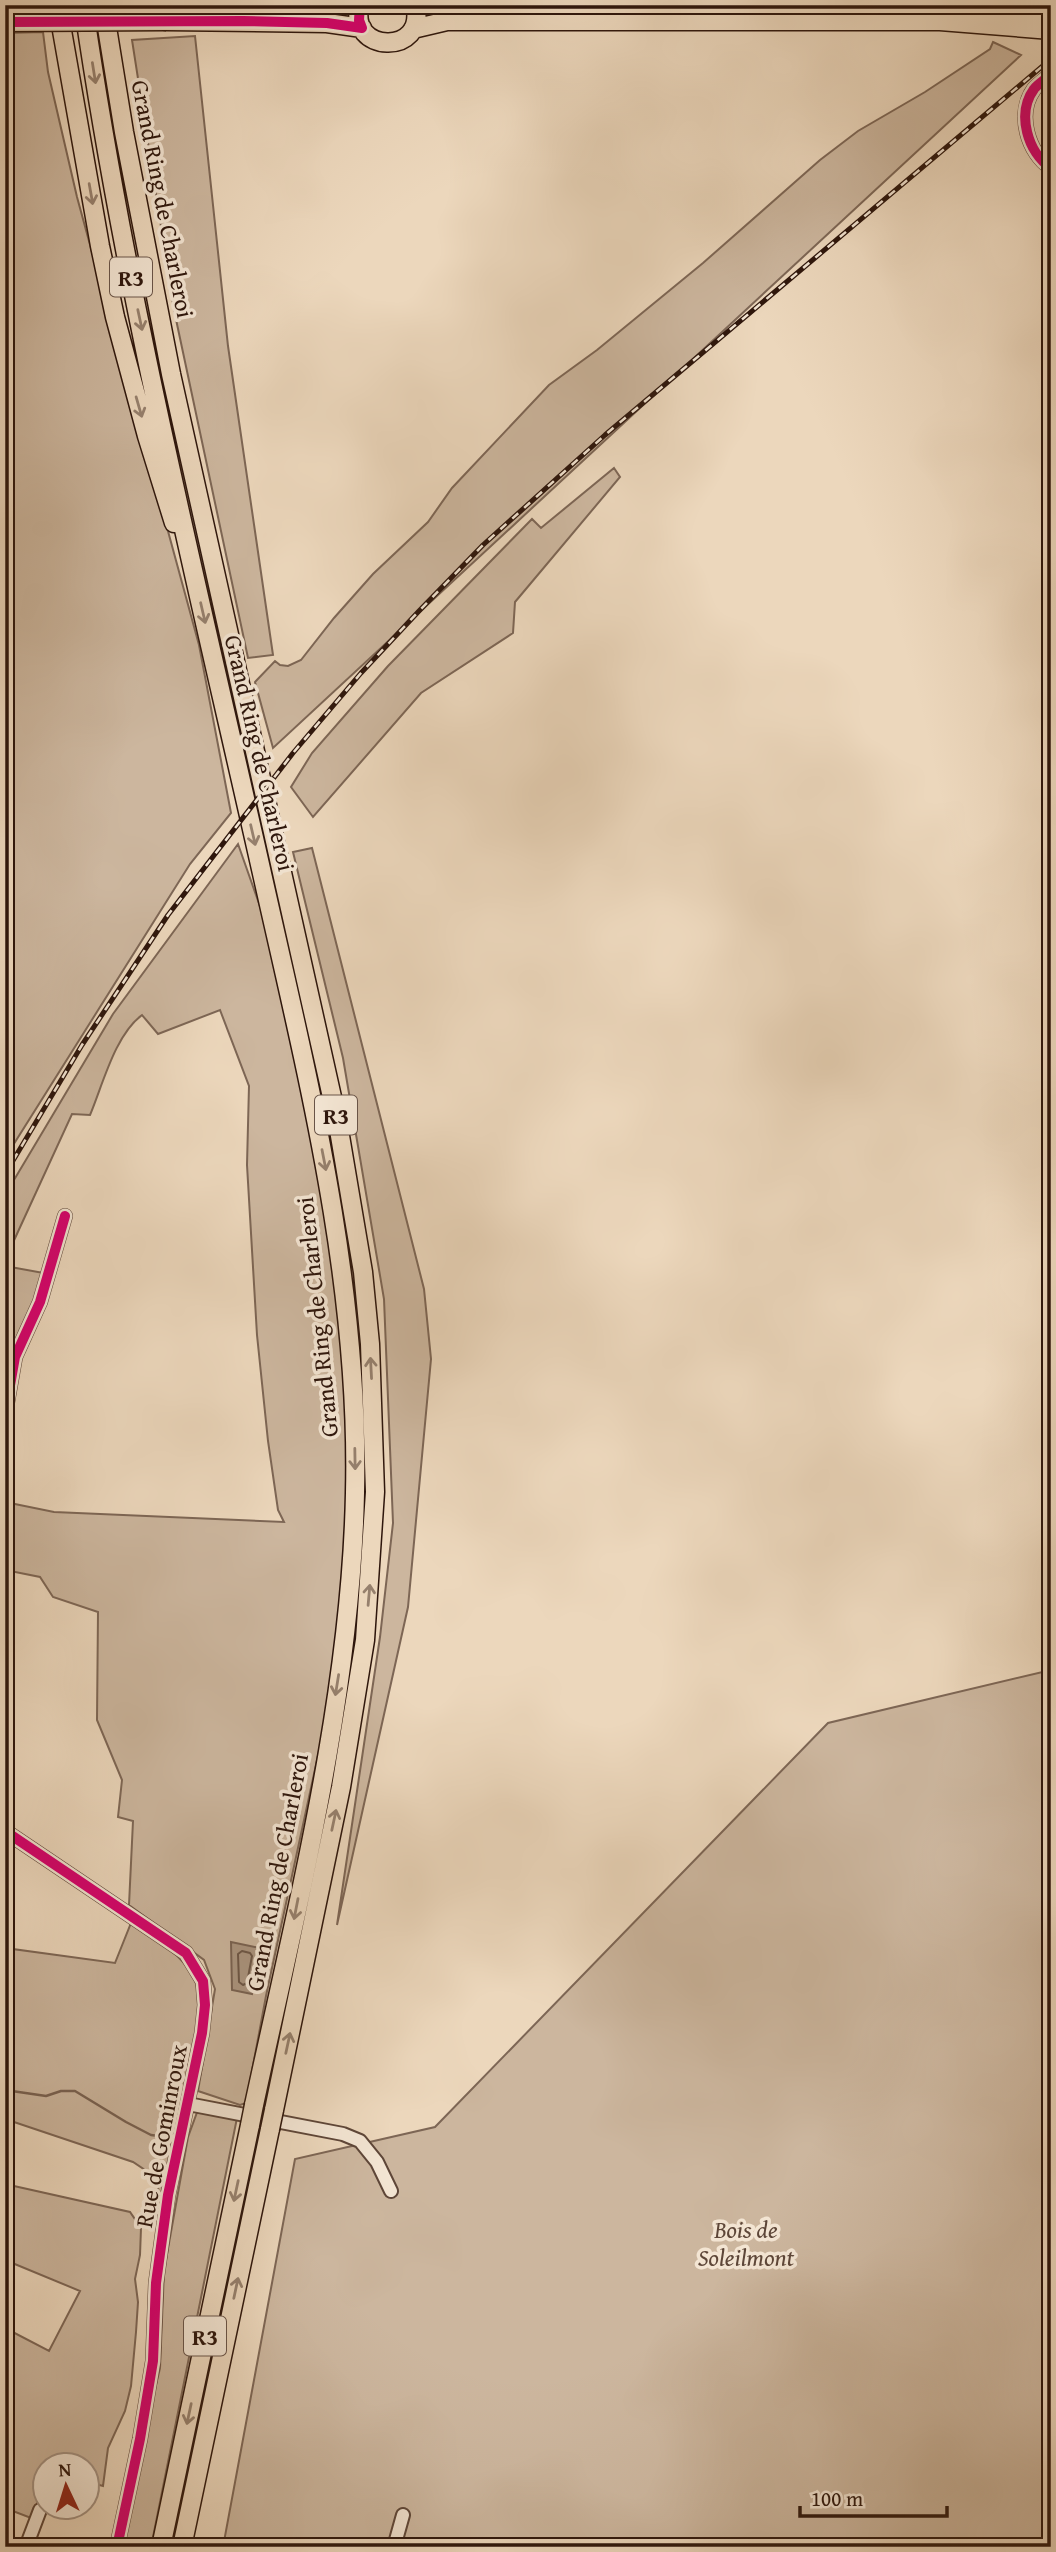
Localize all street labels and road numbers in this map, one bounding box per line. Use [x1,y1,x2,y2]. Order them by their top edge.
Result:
street label: Grand Ring de Charleroi [123,77,203,321]
road number: R3 [110,258,152,296]
street label: Grand Ring de Charleroi [216,631,304,875]
road number: R3 [315,1096,357,1134]
street label: Grand Ring de Charleroi [287,1195,347,1439]
street label: Grand Ring de Charleroi [237,1750,317,1994]
street label: Rue de Gominroux [126,2041,196,2231]
road number: R3 [184,2316,226,2356]

